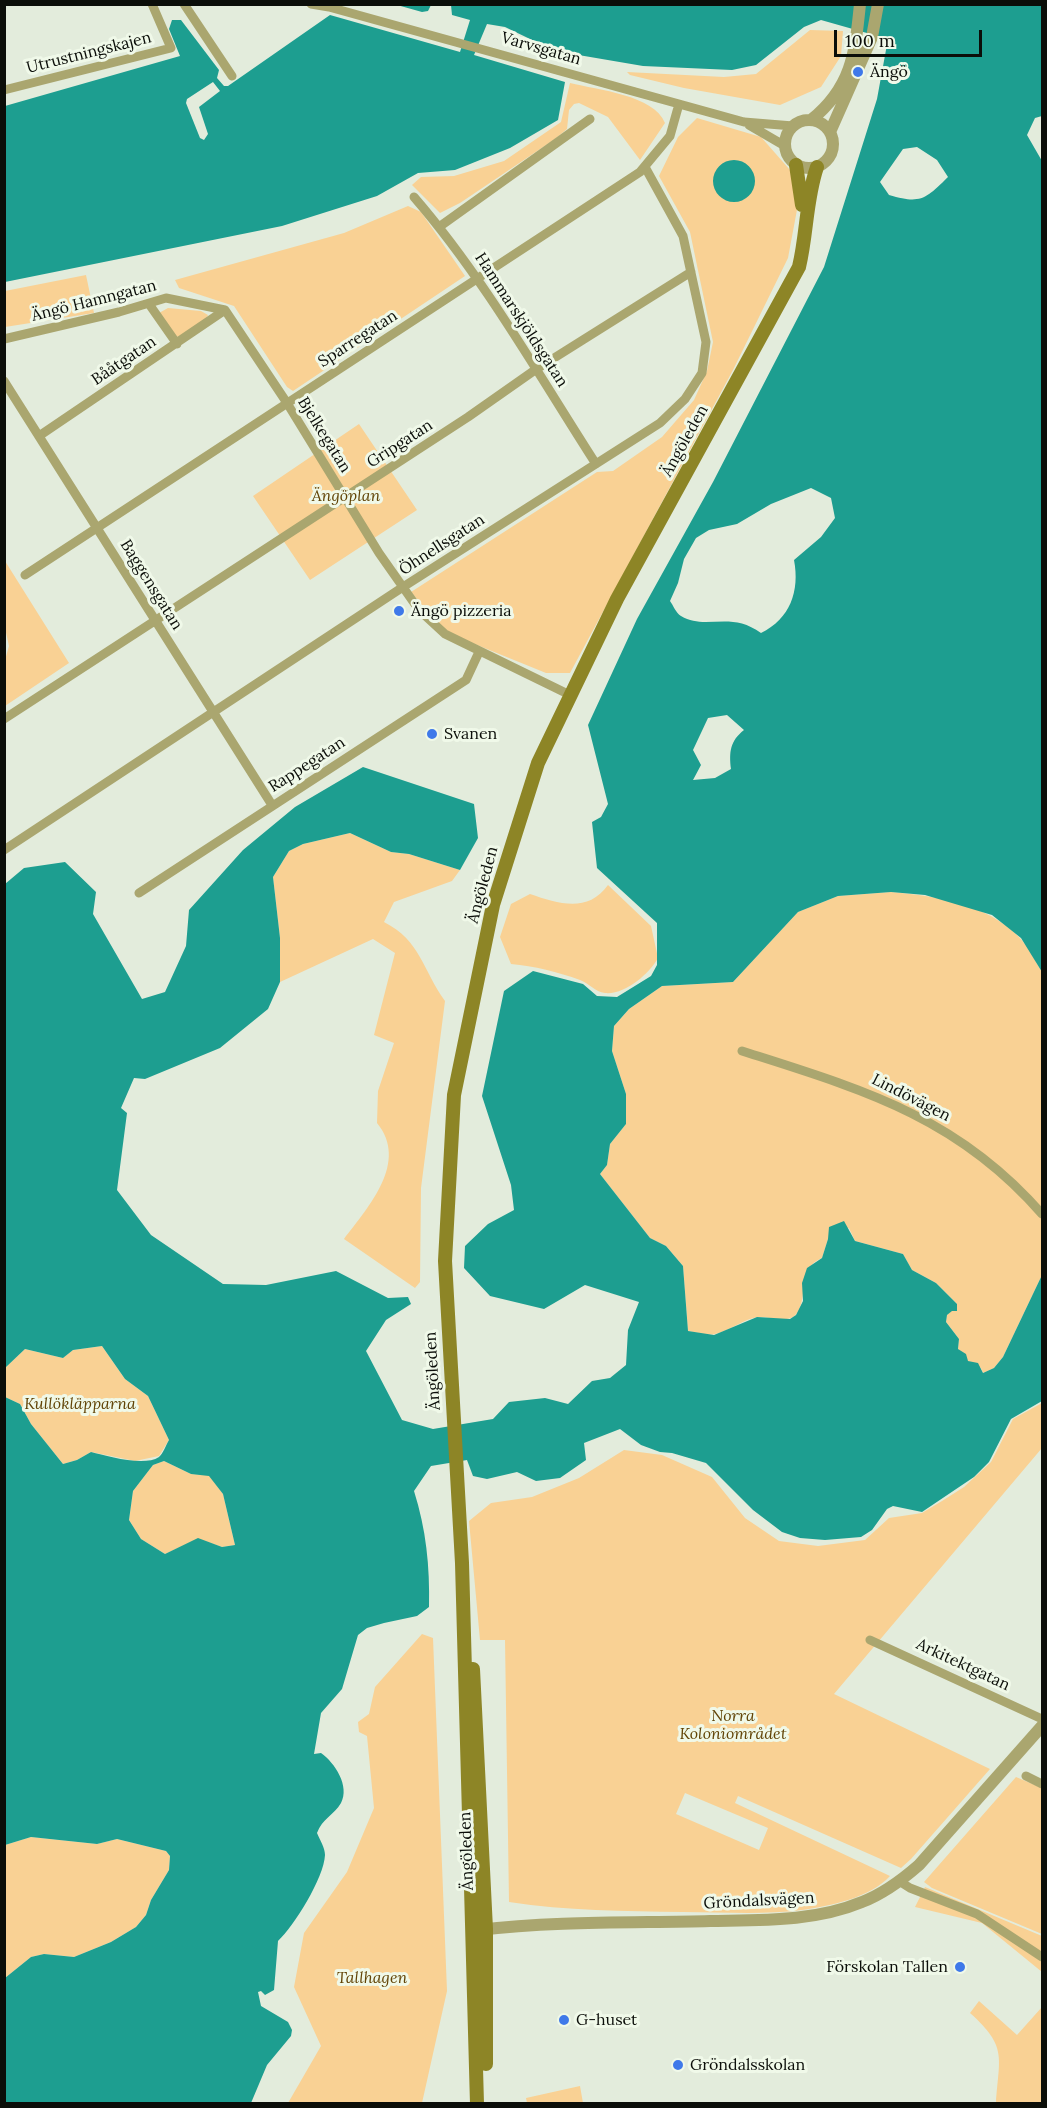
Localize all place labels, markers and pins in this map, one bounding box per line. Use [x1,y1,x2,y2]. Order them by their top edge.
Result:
place label: Ängö [870,62,908,82]
marker: Ängö [851,65,865,79]
place label: Ängö pizzeria [411,601,512,621]
marker: Ängö pizzeria [392,604,406,618]
place label: Svanen [444,724,497,744]
marker: Svanen [425,727,439,741]
place label: Förskolan Tallen [826,1957,948,1977]
marker: Förskolan Tallen [953,1960,967,1974]
place label: G-huset [576,2010,637,2030]
marker: G-huset [557,2013,571,2027]
place label: Gröndalsskolan [690,2055,805,2075]
marker: Gröndalsskolan [671,2058,685,2072]

